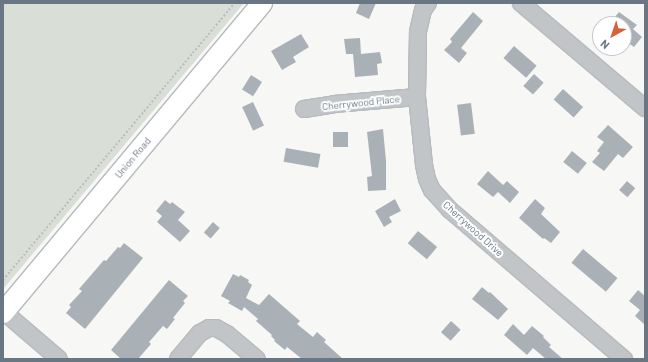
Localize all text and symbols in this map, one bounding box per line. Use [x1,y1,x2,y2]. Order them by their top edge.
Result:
north arrow [592,16,632,56]
text: N [598,37,612,52]
street label: Cherrywood Place [322,93,400,113]
street label: Union Road [113,135,153,181]
street label: Cherrywood Drive [441,199,505,259]

